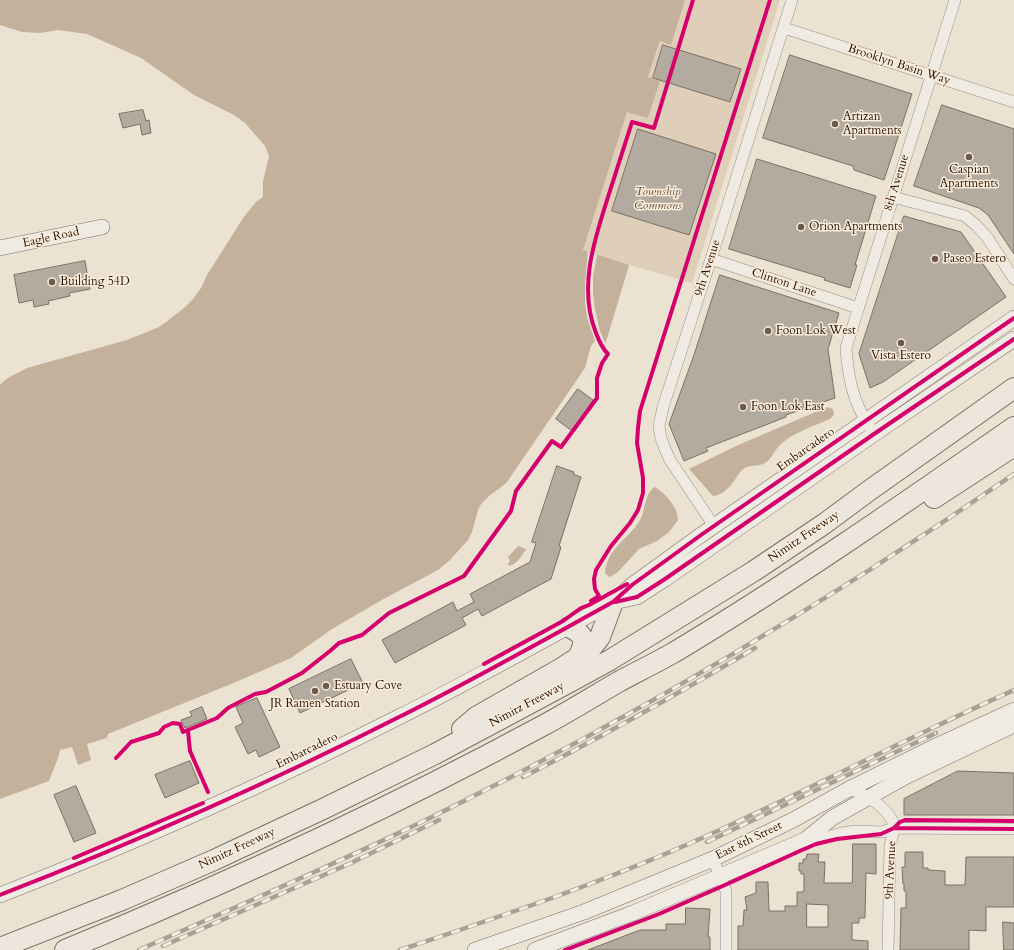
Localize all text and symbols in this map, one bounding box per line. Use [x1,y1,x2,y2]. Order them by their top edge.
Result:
street label: Brooklyn Basin Way [846,42,952,88]
place label: Artizan Apartments [843,110,902,138]
marker: Artizan Apartments [830,119,840,129]
marker: Caspian Apartments [964,152,974,162]
street label: 8th Avenue [882,153,912,213]
place label: Caspian Apartments [940,163,998,191]
park label: Township Commons [634,185,682,213]
place label: Orion Apartments [809,220,902,234]
marker: Orion Apartments [796,222,806,232]
street label: Eagle Road [21,225,81,251]
street label: 9th Avenue [692,238,724,298]
place label: Paseo Estero [943,252,1006,266]
marker: Paseo Estero [930,254,940,264]
street label: Clinton Lane [750,266,818,300]
place label: Building 54D [60,275,130,289]
marker: Building 54D [47,277,57,287]
place label: Foon Lok West [776,324,856,338]
marker: Foon Lok West [763,326,773,336]
marker: Vista Estero [896,338,906,348]
place label: Vista Estero [871,349,931,363]
place label: Foon Lok East [751,400,825,414]
marker: Foon Lok East [738,402,748,412]
street label: Embarcadero [774,425,838,475]
street label: Nimitz Freeway [766,508,842,566]
place label: Estuary Cove [334,679,402,693]
street label: Nimitz Freeway [487,679,567,731]
marker: Estuary Cove [321,681,331,691]
marker: JR Ramen Station [310,686,320,696]
place label: JR Ramen Station [270,697,360,711]
street label: Embarcadero [274,730,340,772]
street label: East 8th Street [713,819,785,863]
street label: Nimitz Freeway [196,825,278,873]
street label: 9th Avenue [882,840,900,900]

